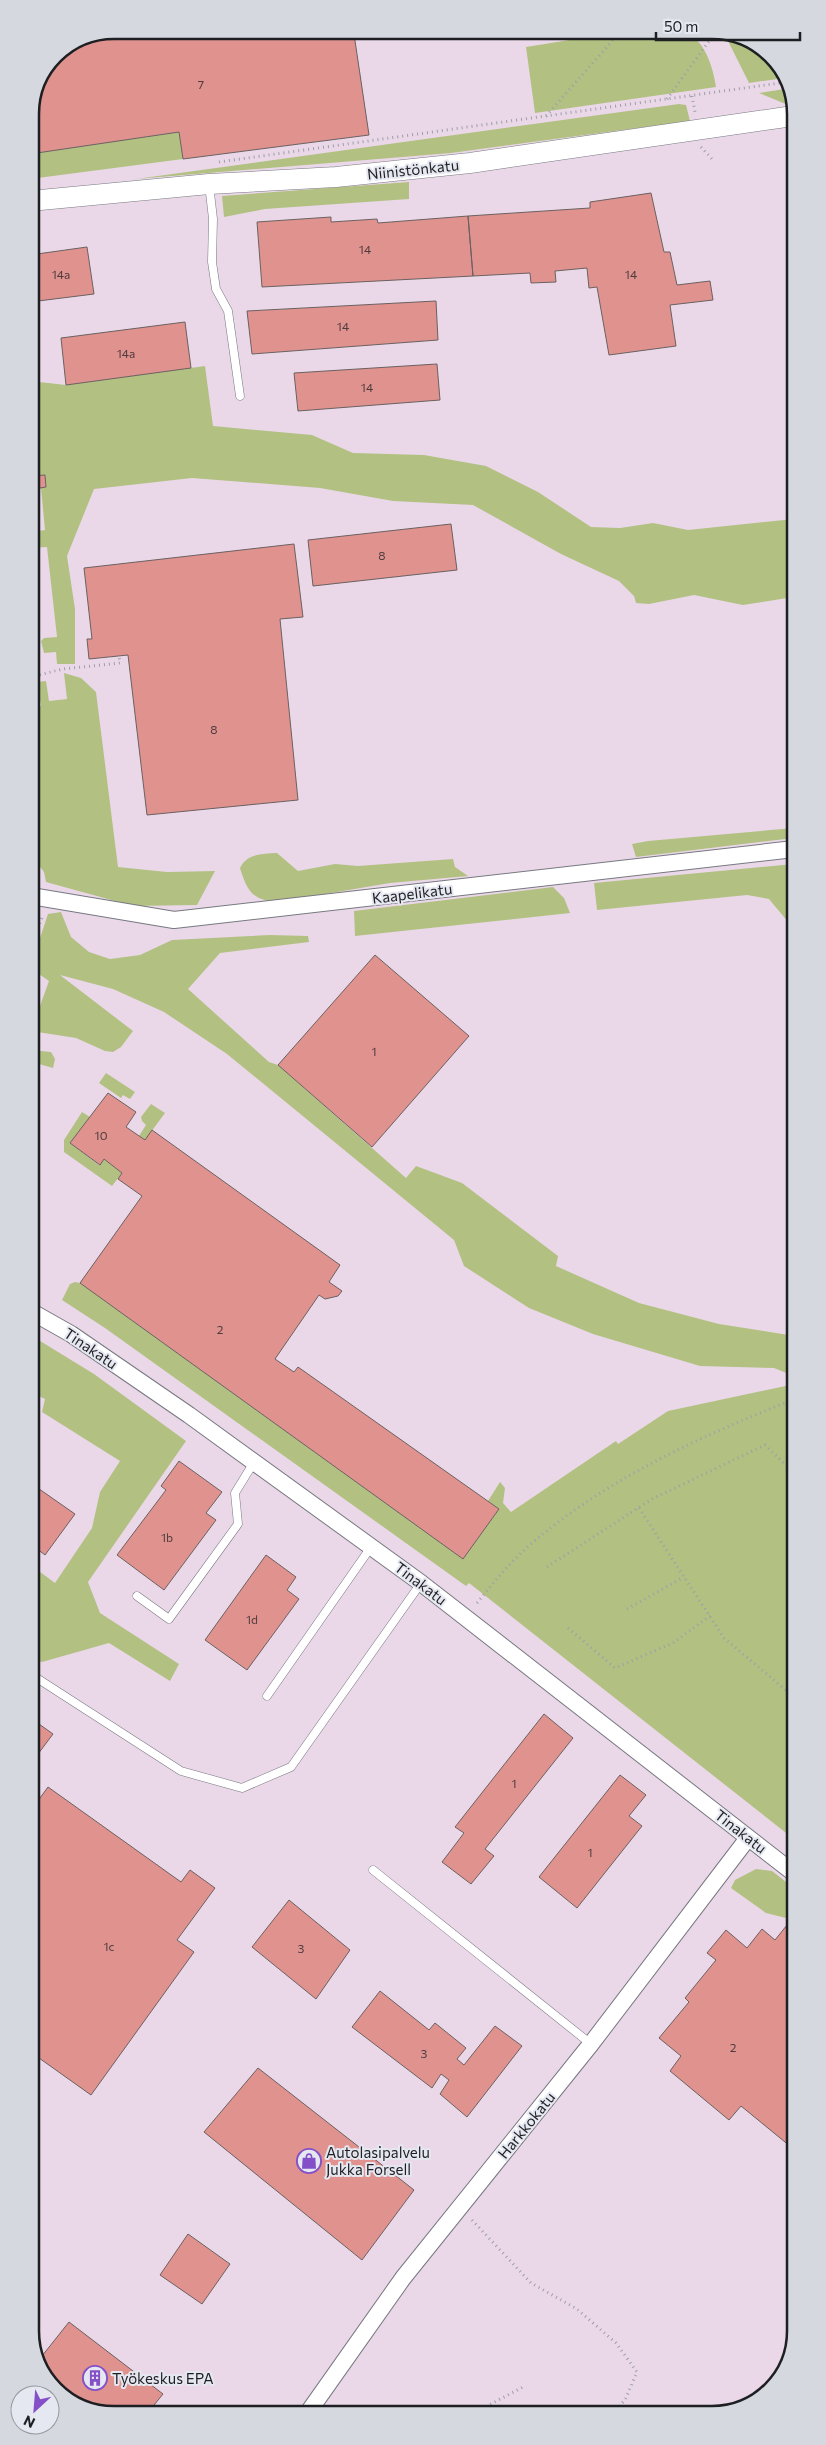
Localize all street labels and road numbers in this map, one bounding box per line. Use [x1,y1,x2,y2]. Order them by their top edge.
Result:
street label: Niinistönkatu [366,155,460,183]
street label: Kaapelikatu [371,879,453,907]
street label: Tinakatu [61,1324,121,1372]
street label: Tinakatu [391,1558,451,1608]
street label: Tinakatu [712,1805,770,1857]
street label: Harkkokatu [494,2088,558,2162]

